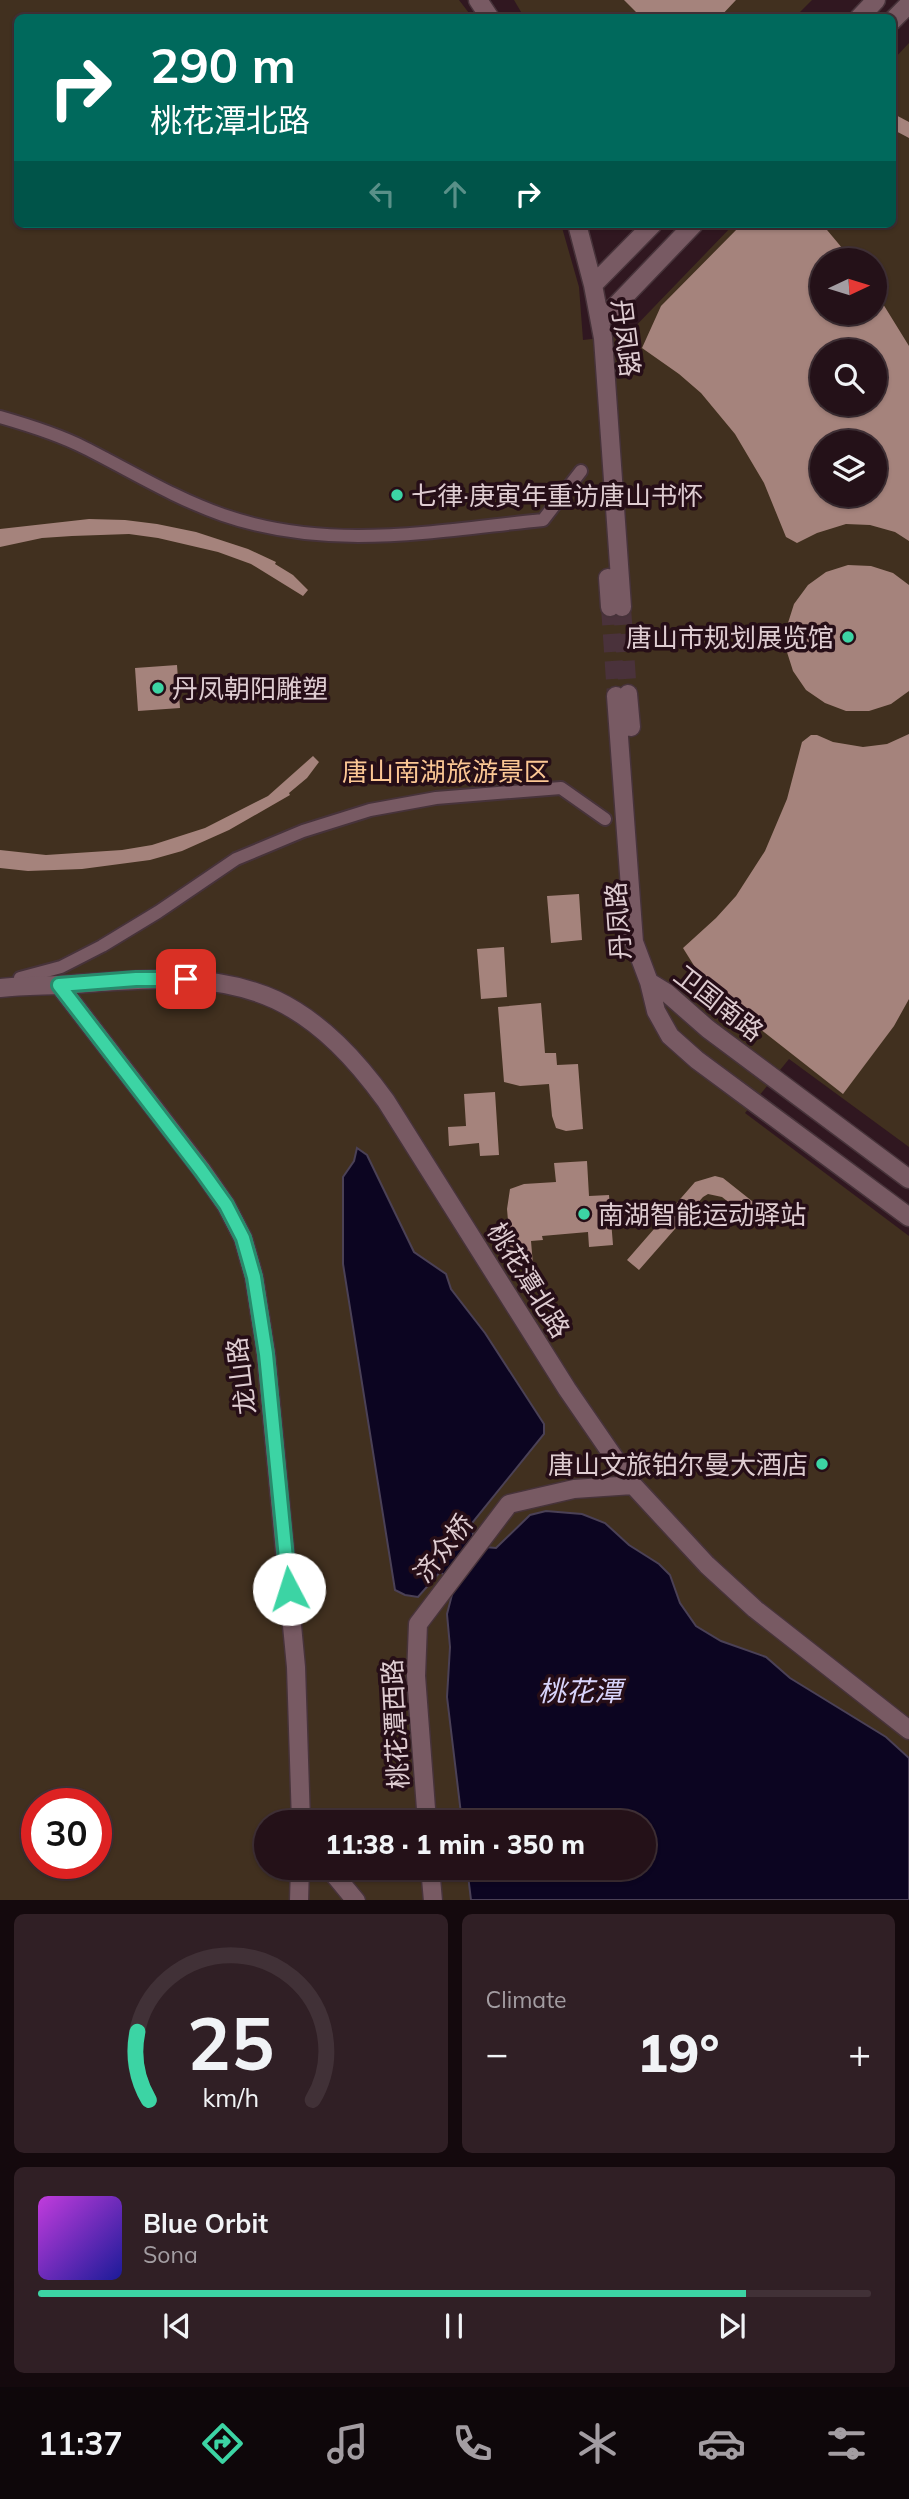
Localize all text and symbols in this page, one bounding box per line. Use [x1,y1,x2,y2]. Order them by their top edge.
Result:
text: 290 m [150,34,296,95]
icon: right [35,42,126,133]
text: 桃花潭北路 [150,100,310,140]
icon: left [363,175,401,213]
icon: ahead [436,175,474,213]
icon: right [509,175,547,213]
north arrow [810,248,887,326]
map controls [810,248,887,507]
street label: 丹凤路 [605,297,647,379]
button: search [810,339,887,416]
button: layers [810,430,887,507]
place label: 七律·庚寅年重访唐山书怀 [411,479,703,512]
marker: 七律·庚寅年重访唐山书怀 [389,487,405,503]
place label: 唐山市规划展览馆 [626,621,834,654]
marker: 唐山市规划展览馆 [840,629,856,645]
place label: 丹凤朝阳雕塑 [172,672,328,705]
marker: 丹凤朝阳雕塑 [150,680,166,696]
park label: 唐山南湖旅游景区 [342,755,550,788]
street label: 丹凤路 [599,881,637,961]
pin [156,949,216,1009]
street label: 卫国南路 [668,958,770,1048]
icon: arrive [167,960,205,998]
place label: 南湖智能运动驿站 [598,1198,806,1231]
marker: 南湖智能运动驿站 [576,1206,592,1222]
street label: 桃花潭北路 [481,1216,577,1344]
street label: 龙山路 [220,1335,262,1417]
place label: 唐山文旅铂尔曼大酒店 [548,1448,808,1481]
marker: 唐山文旅铂尔曼大酒店 [814,1456,830,1472]
street label: 济众桥 [406,1507,480,1589]
position arrow [252,1552,326,1626]
street label: 桃花潭西路 [375,1658,415,1790]
water label: 桃花潭 [538,1673,627,1708]
speed limit sign: 30 [21,1788,112,1879]
text: 11:38 · 1 min · 350 m [325,1828,585,1861]
text: Climate [486,1985,567,2014]
text: 25 [187,1997,274,2088]
text: 19° [637,2020,719,2085]
text: − [486,2029,508,2077]
text: + [848,2029,871,2077]
text: km/h [202,2081,259,2112]
text: Blue Orbit [143,2207,268,2240]
text: Sona [143,2240,198,2269]
icon: previous [158,2307,196,2345]
icon: pause [435,2307,473,2345]
icon: next [713,2307,751,2345]
icon: directions [198,2419,247,2468]
icon: music [323,2419,372,2468]
icon: phone [448,2419,497,2468]
icon: climate [573,2419,622,2468]
icon: car [697,2419,746,2468]
icon: filters [822,2419,871,2468]
text: 11:37 [38,2423,123,2463]

